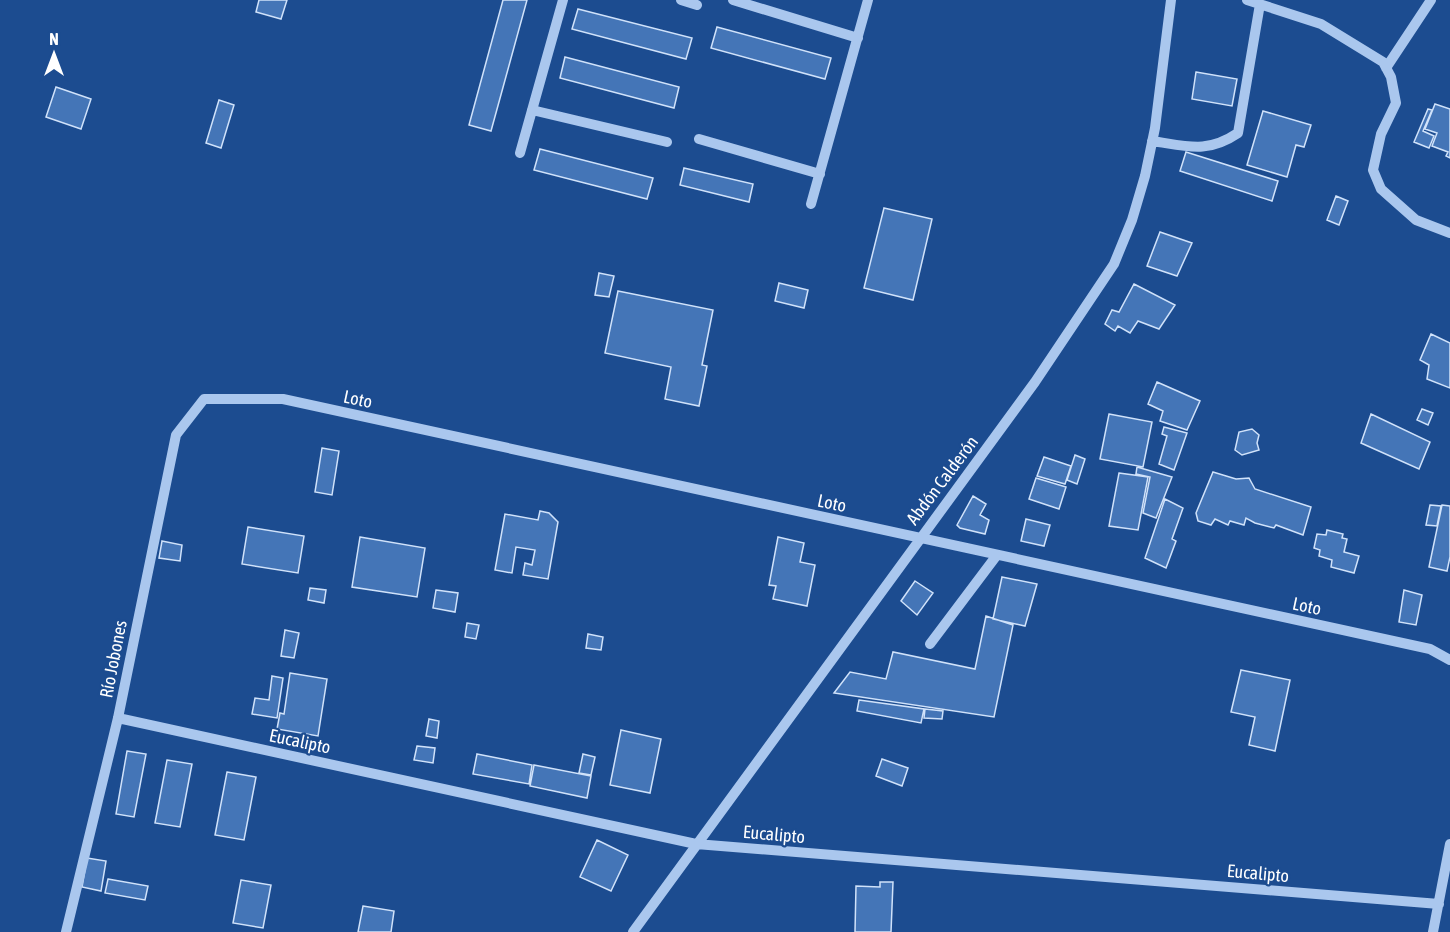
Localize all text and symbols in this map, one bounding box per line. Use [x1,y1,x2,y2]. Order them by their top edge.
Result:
north arrow [24,24,84,84]
text: N [49,30,59,48]
street label: Loto [342,386,374,412]
street label: Abdón Calderón [902,431,982,529]
street label: Loto [816,490,848,516]
street label: Loto [1291,593,1323,619]
street label: Río Jobones [95,618,131,700]
street label: Eucalipto [267,724,333,758]
street label: Eucalipto [742,821,806,847]
street label: Eucalipto [1226,860,1290,886]

